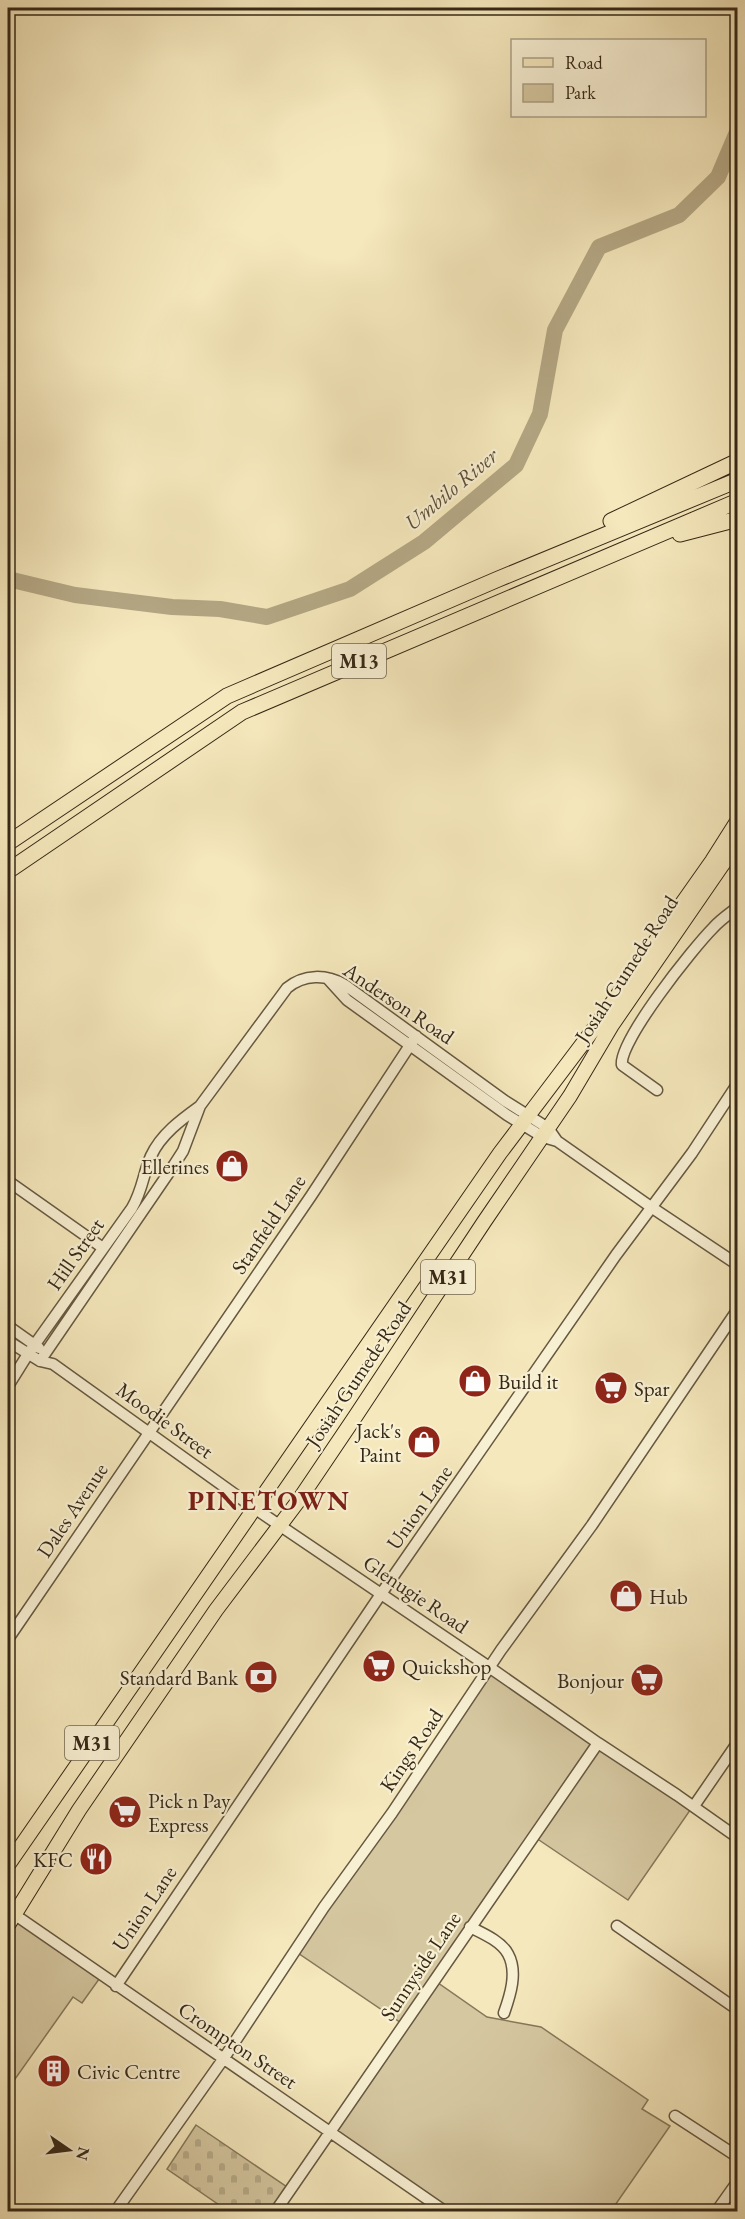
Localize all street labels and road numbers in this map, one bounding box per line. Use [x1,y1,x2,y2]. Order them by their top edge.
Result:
road number: M13 [332,644,386,678]
street label: Josiah Gumede Road [567,890,684,1050]
street label: Anderson Road [338,955,460,1050]
street label: Stanfield Lane [225,1169,311,1279]
street label: Hill Street [40,1212,110,1296]
road number: M31 [421,1260,475,1294]
street label: Josiah Gumede Road [298,1295,417,1454]
street label: Moodie Street [111,1376,219,1465]
street label: Dales Avenue [30,1457,114,1563]
street label: Union Lane [380,1459,458,1555]
street label: Glenugie Road [358,1549,474,1639]
street label: Kings Road [373,1703,449,1797]
road number: M31 [65,1726,119,1760]
street label: Union Lane [106,1860,182,1956]
street label: Sunnyside Lane [374,1906,466,2026]
street label: Crompton Street [173,1995,303,2095]

